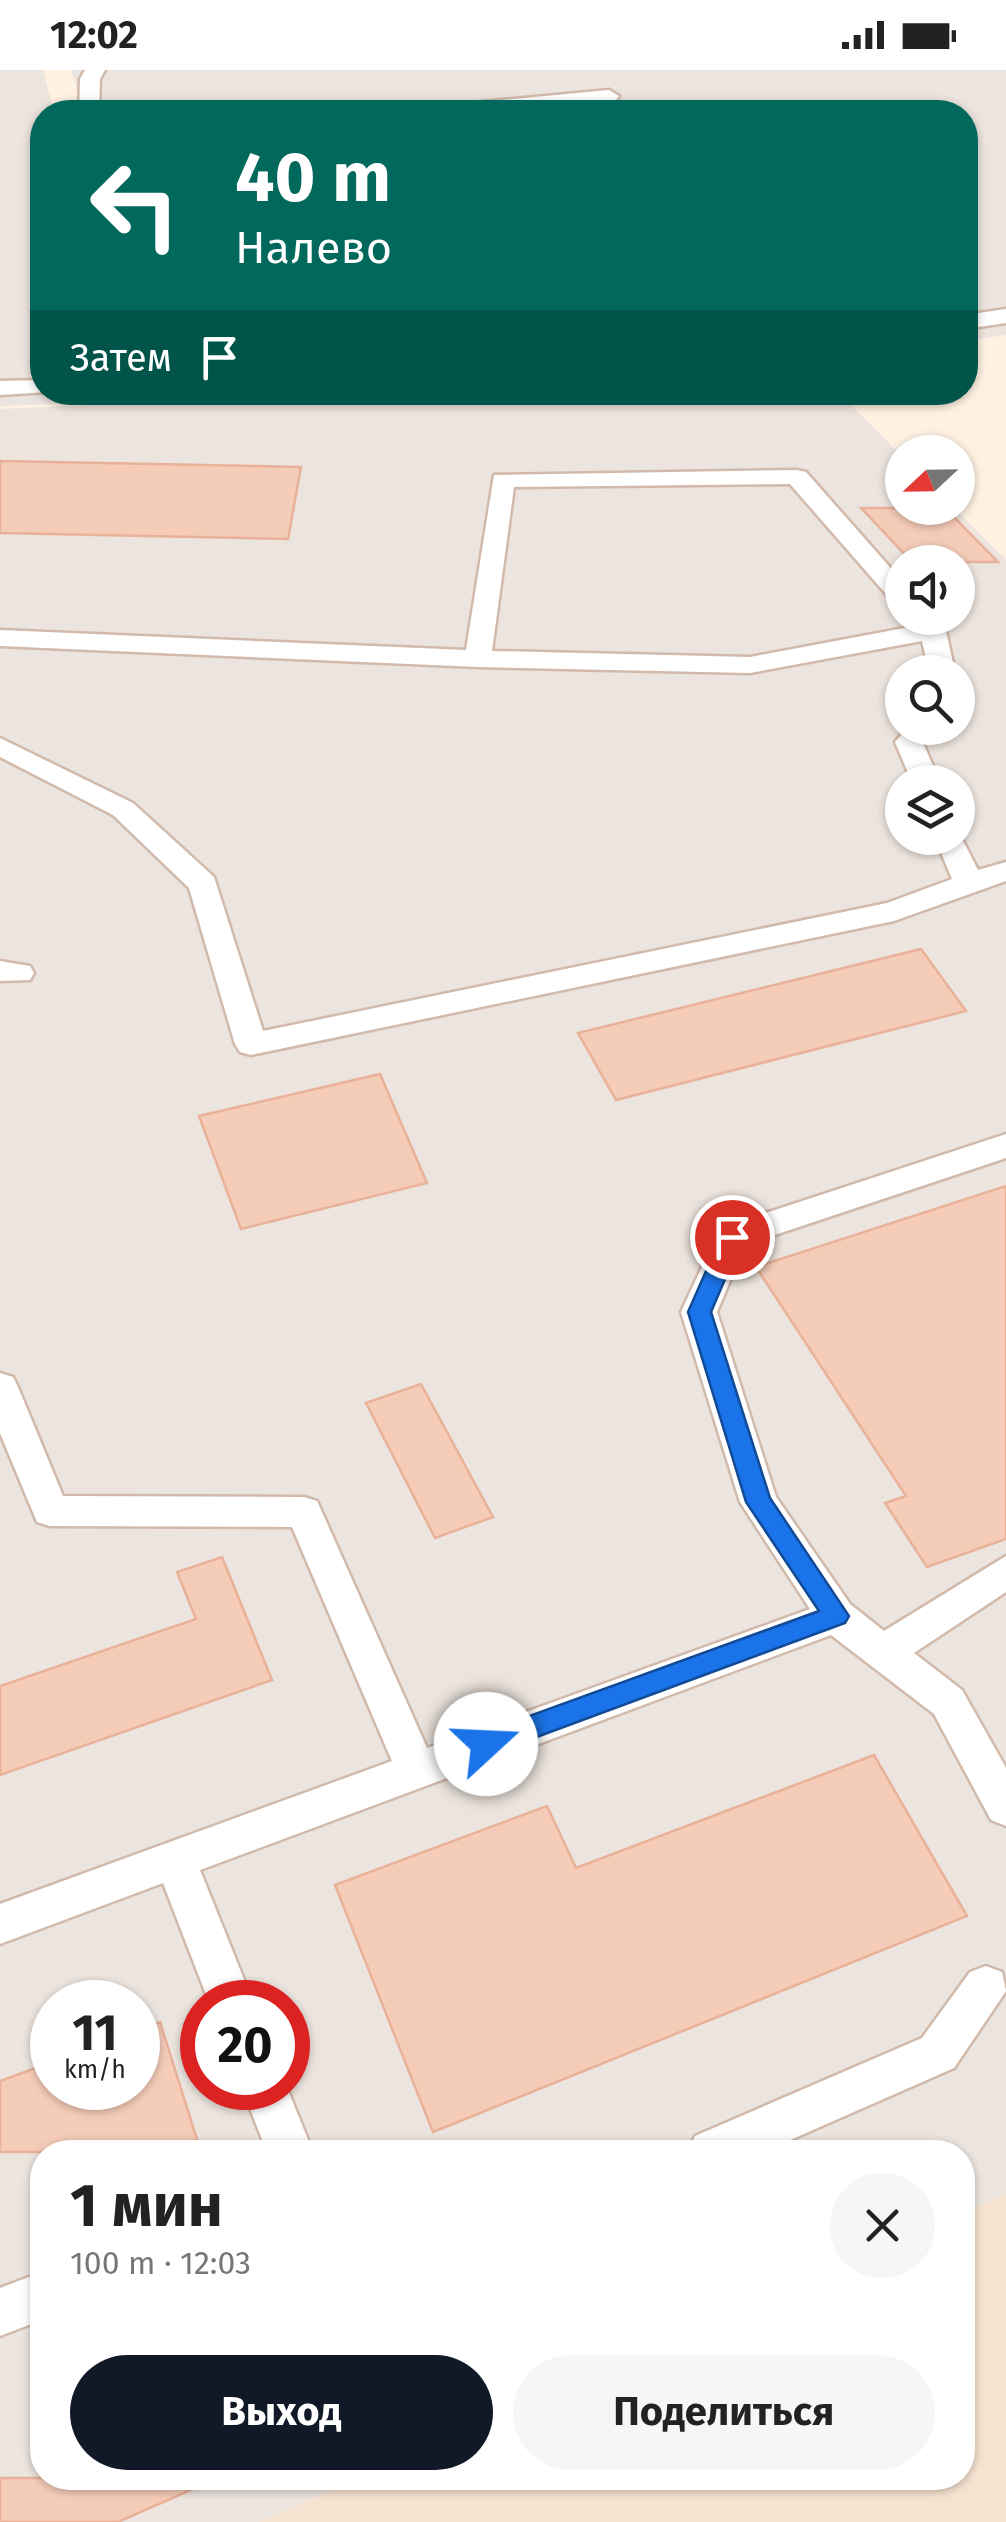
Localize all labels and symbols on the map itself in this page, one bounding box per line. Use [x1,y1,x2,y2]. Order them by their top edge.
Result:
north arrow [885,435,975,525]
pin [690,1195,775,1280]
position arrow [434,1692,538,1796]
speed limit sign: 20 [180,1980,310,2110]

